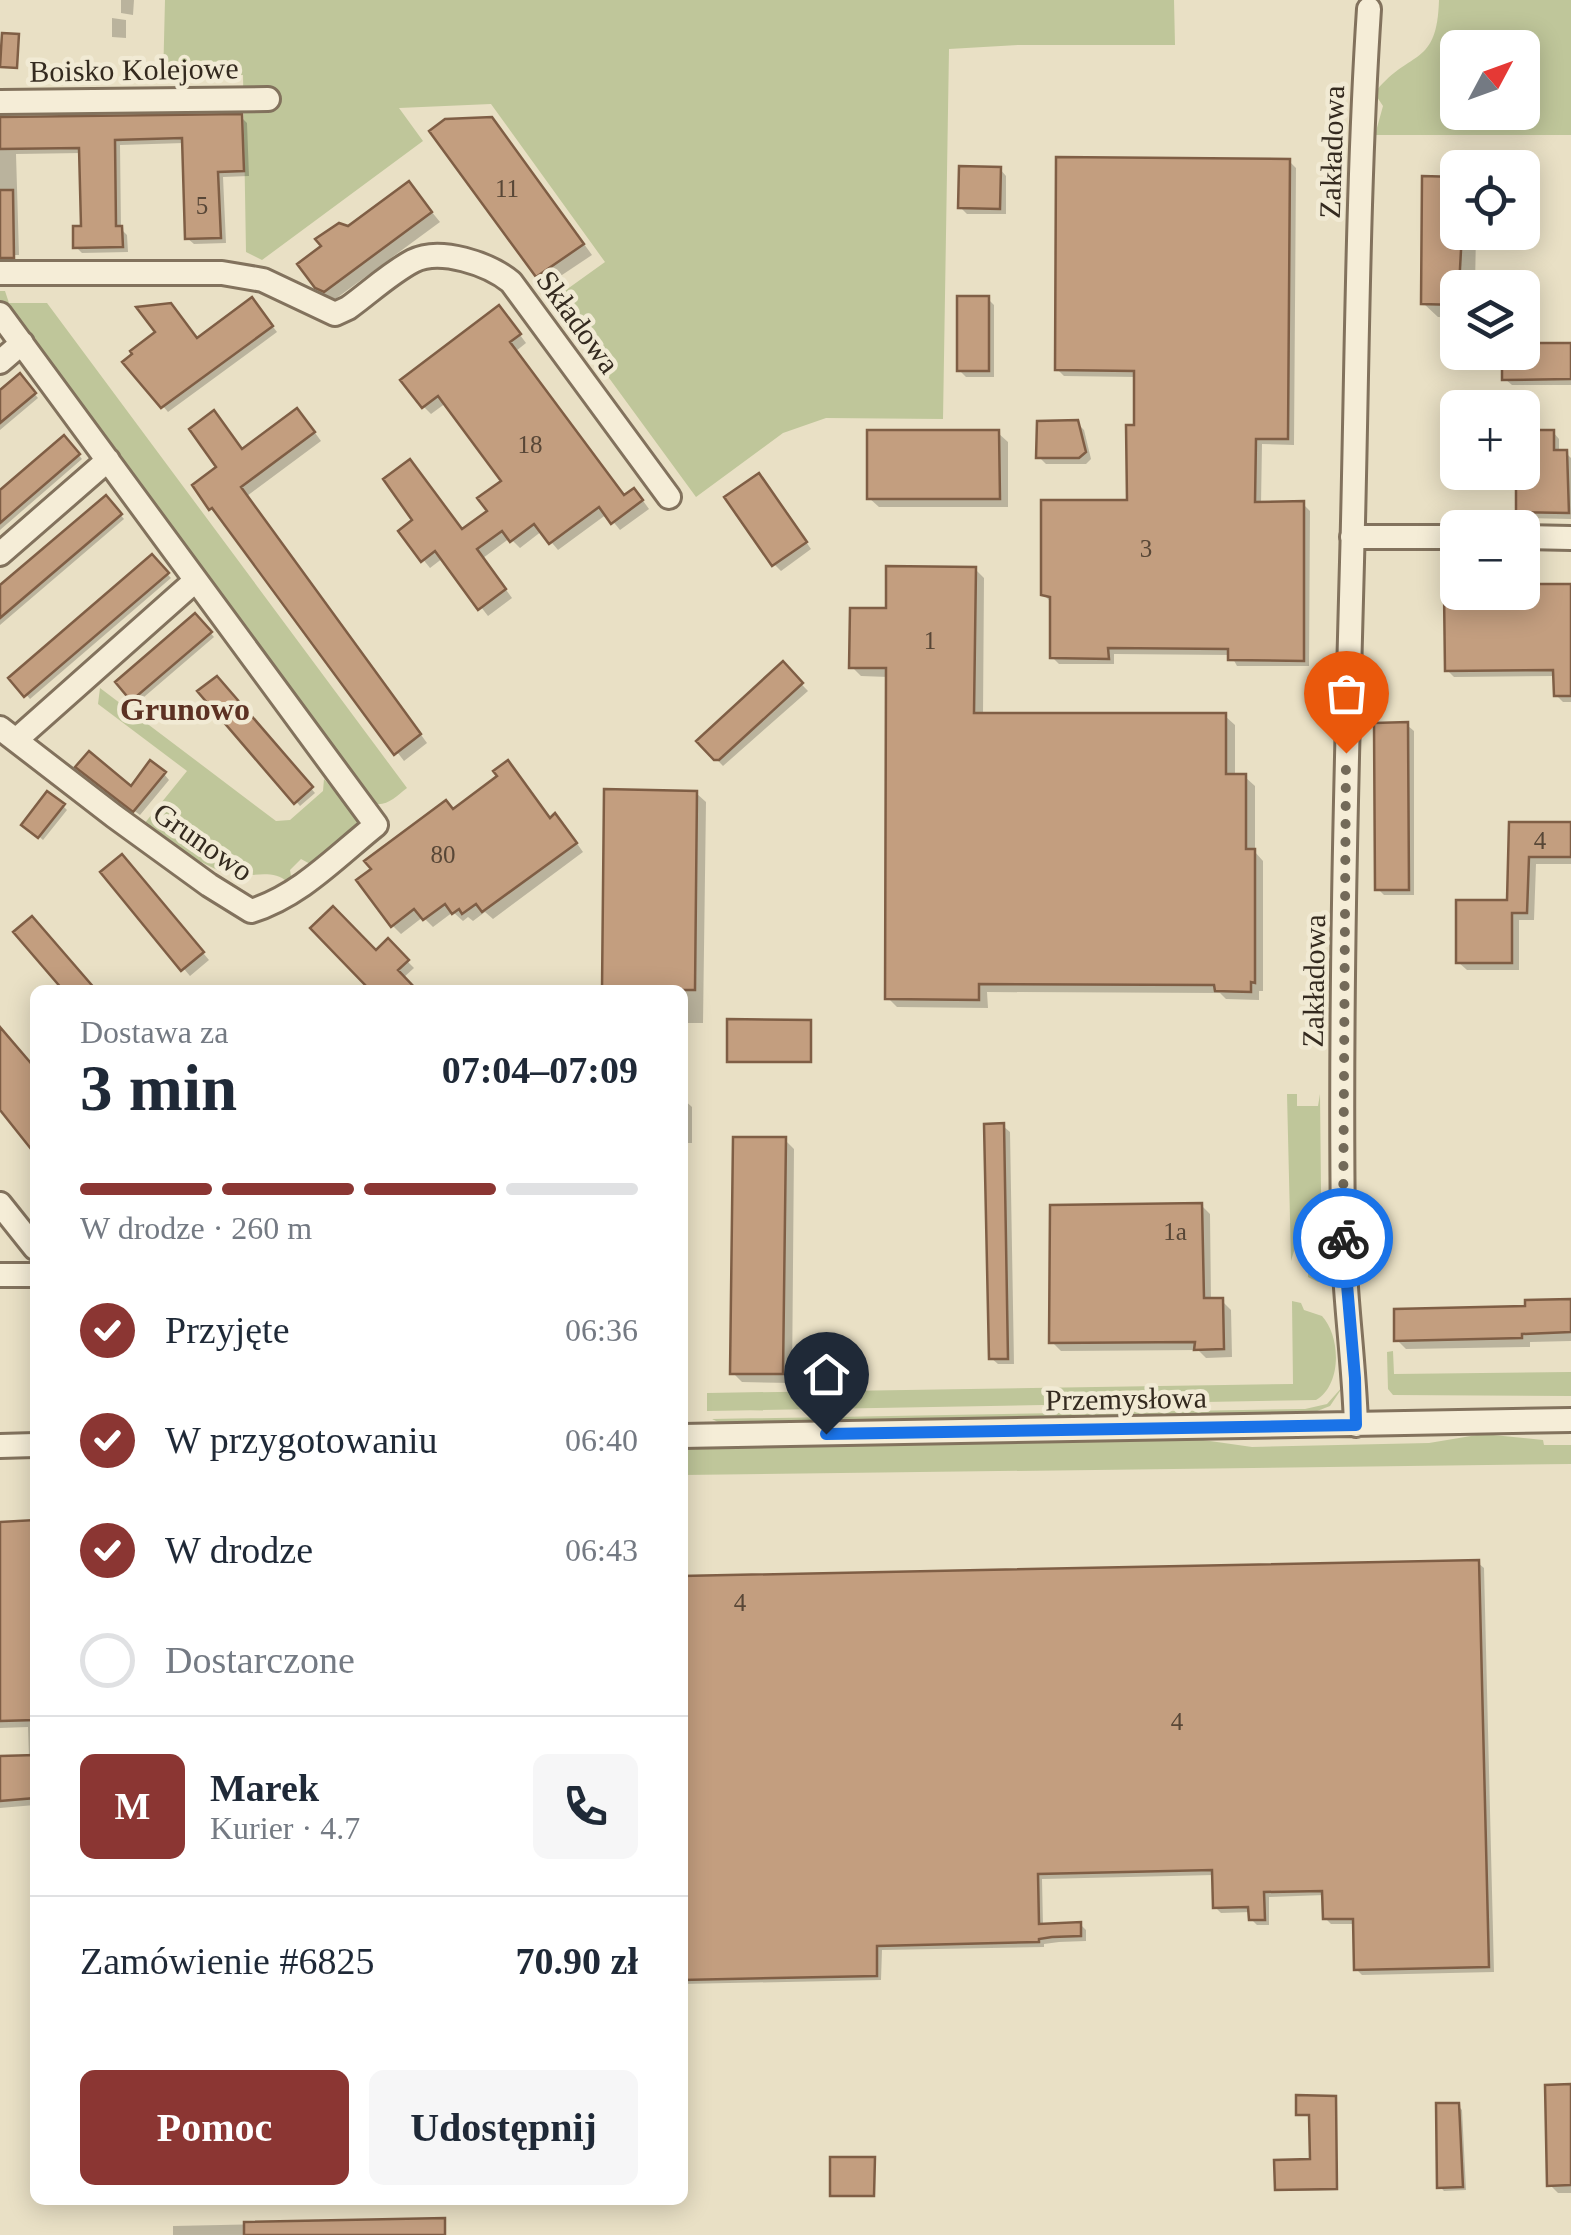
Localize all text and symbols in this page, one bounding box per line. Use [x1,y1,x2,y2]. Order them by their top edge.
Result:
north arrow [1440,30,1540,130]
map controls [1440,30,1540,610]
street label: Boisko Kolejowe [29,51,239,88]
street label: Zakładowa [1313,85,1350,219]
button: locate [1440,150,1540,250]
house number: 11 [495,175,519,202]
house number: 5 [196,192,208,219]
street label: Składowa [530,264,627,379]
button: layers [1440,270,1540,370]
button: + [1440,390,1540,490]
house number: 18 [518,431,543,458]
button: − [1440,510,1540,610]
house number: 3 [1140,535,1152,562]
house number: 1 [924,627,936,654]
pin [1304,651,1389,754]
icon: bag [1319,666,1374,721]
district label: Grunowo [120,691,250,727]
street label: Grunowo [147,796,259,888]
house number: 4 [1534,827,1547,854]
house number: 80 [431,841,456,868]
street label: Zakładowa [1296,914,1331,1048]
text: Dostawa za [80,1014,228,1050]
text: 07:04–07:09 [442,1049,638,1091]
text: 3 min [80,1052,237,1124]
courier [1293,1188,1393,1288]
text: W drodze · 260 m [80,1210,312,1246]
icon: bike [1316,1211,1371,1266]
house number: 1a [1163,1218,1187,1245]
icon: check [80,1303,135,1358]
text: Przyjęte [165,1309,290,1351]
text: 06:36 [565,1312,638,1348]
pin [784,1332,869,1435]
icon: home [799,1347,854,1402]
street label: Przemysłowa [1045,1381,1207,1416]
icon: check [80,1413,135,1468]
text: W przygotowaniu [165,1419,438,1461]
text: 06:40 [565,1422,638,1458]
icon: check [80,1523,135,1578]
text: W drodze [165,1529,313,1571]
text: 06:43 [565,1532,638,1568]
house number: 4 [734,1589,747,1616]
text: Dostarczone [165,1639,355,1681]
house number: 4 [1171,1708,1184,1735]
button: phone [533,1754,638,1859]
text: Marek [210,1767,319,1809]
text: M [115,1785,150,1827]
text: Kurier · 4.7 [210,1810,360,1846]
text: Zamówienie #6825 [80,1940,374,1982]
text: 70.90 zł [516,1940,638,1982]
button: Pomoc [80,2070,349,2185]
button: Udostępnij [369,2070,638,2185]

